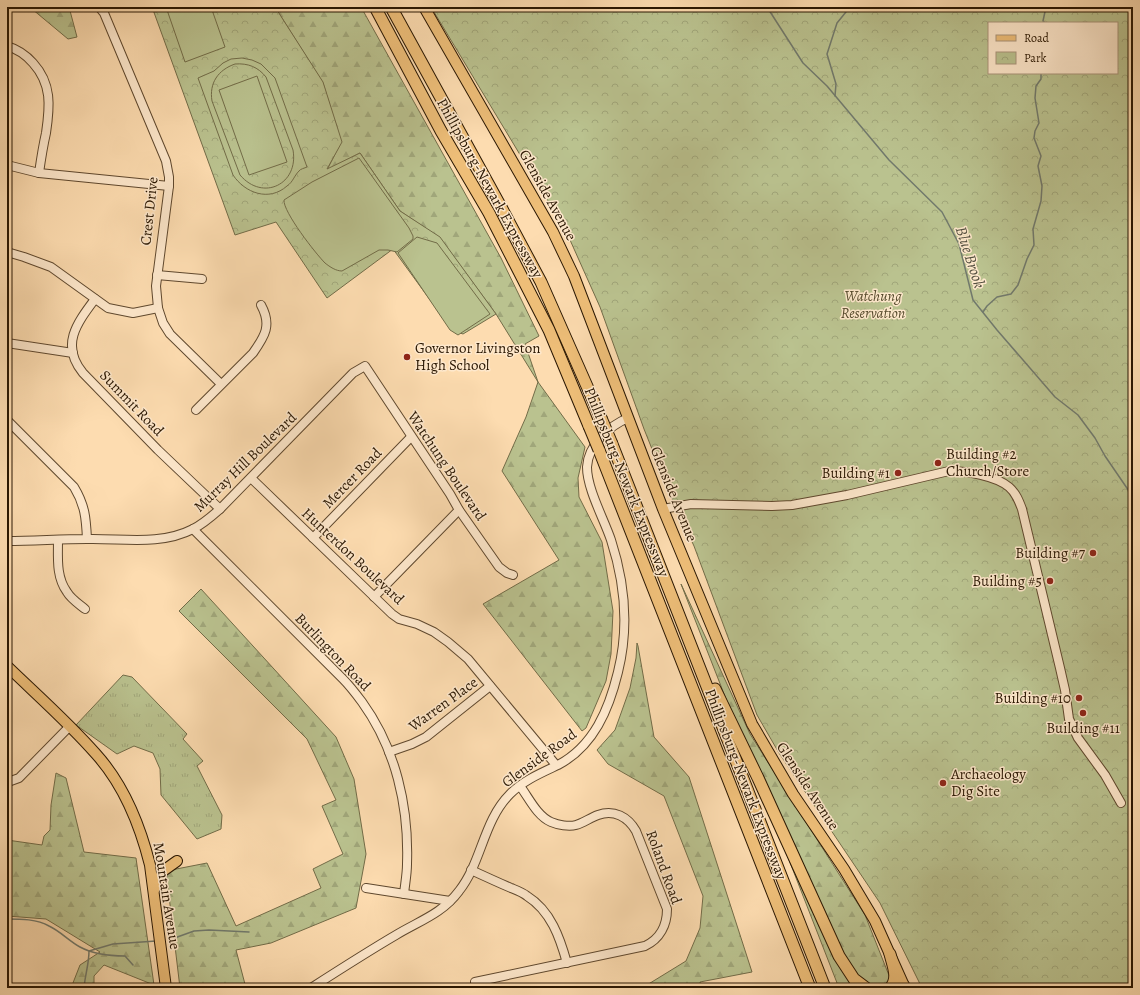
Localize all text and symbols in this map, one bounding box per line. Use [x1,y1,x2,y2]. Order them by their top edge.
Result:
legend [988,22,1118,74]
text: Road [1024,30,1050,46]
text: Park [1024,50,1047,66]
street label: Phillipsburg-Newark Expressway [432,94,548,282]
street label: Glenside Avenue [515,146,581,244]
street label: Crest Drive [135,175,163,246]
water label: Blue Brook [950,224,990,291]
park label: Watchung Reservation [841,286,905,323]
place label: Governor Livingston High School [415,338,540,375]
marker: Governor Livingston High School [402,352,412,362]
street label: Summit Road [95,366,169,441]
street label: Phillipsburg-Newark Expressway [580,384,674,580]
street label: Murray Hill Boulevard [189,407,301,516]
street label: Watchung Boulevard [402,407,492,525]
street label: Mercer Road [318,442,387,513]
street label: Glenside Avenue [646,443,702,545]
place label: Building #2 Church/Store [946,444,1029,481]
marker: Building #2 Church/Store [933,458,943,468]
place label: Building #1 [821,463,890,483]
marker: Building #1 [893,468,903,478]
street label: Hunterdon Boulevard [297,503,409,609]
place label: Building #7 [1015,543,1086,563]
marker: Building #7 [1088,548,1098,558]
place label: Building #5 [972,571,1042,591]
marker: Building #5 [1045,576,1055,586]
street label: Burlington Road [291,609,376,696]
street label: Warren Place [404,672,482,736]
street label: Phillipsburg-Newark Expressway [700,686,792,883]
place label: Building #10 [994,688,1071,708]
marker: Building #10 [1074,693,1084,703]
marker: Building #11 [1078,708,1088,718]
place label: Building #11 [1046,718,1120,738]
street label: Glenside Road [498,724,581,792]
street label: Glenside Avenue [772,738,844,834]
place label: Archaeology Dig Site [950,764,1026,801]
marker: Archaeology Dig Site [938,778,948,788]
street label: Roland Road [641,827,687,908]
street label: Mountain Avenue [149,841,185,951]

